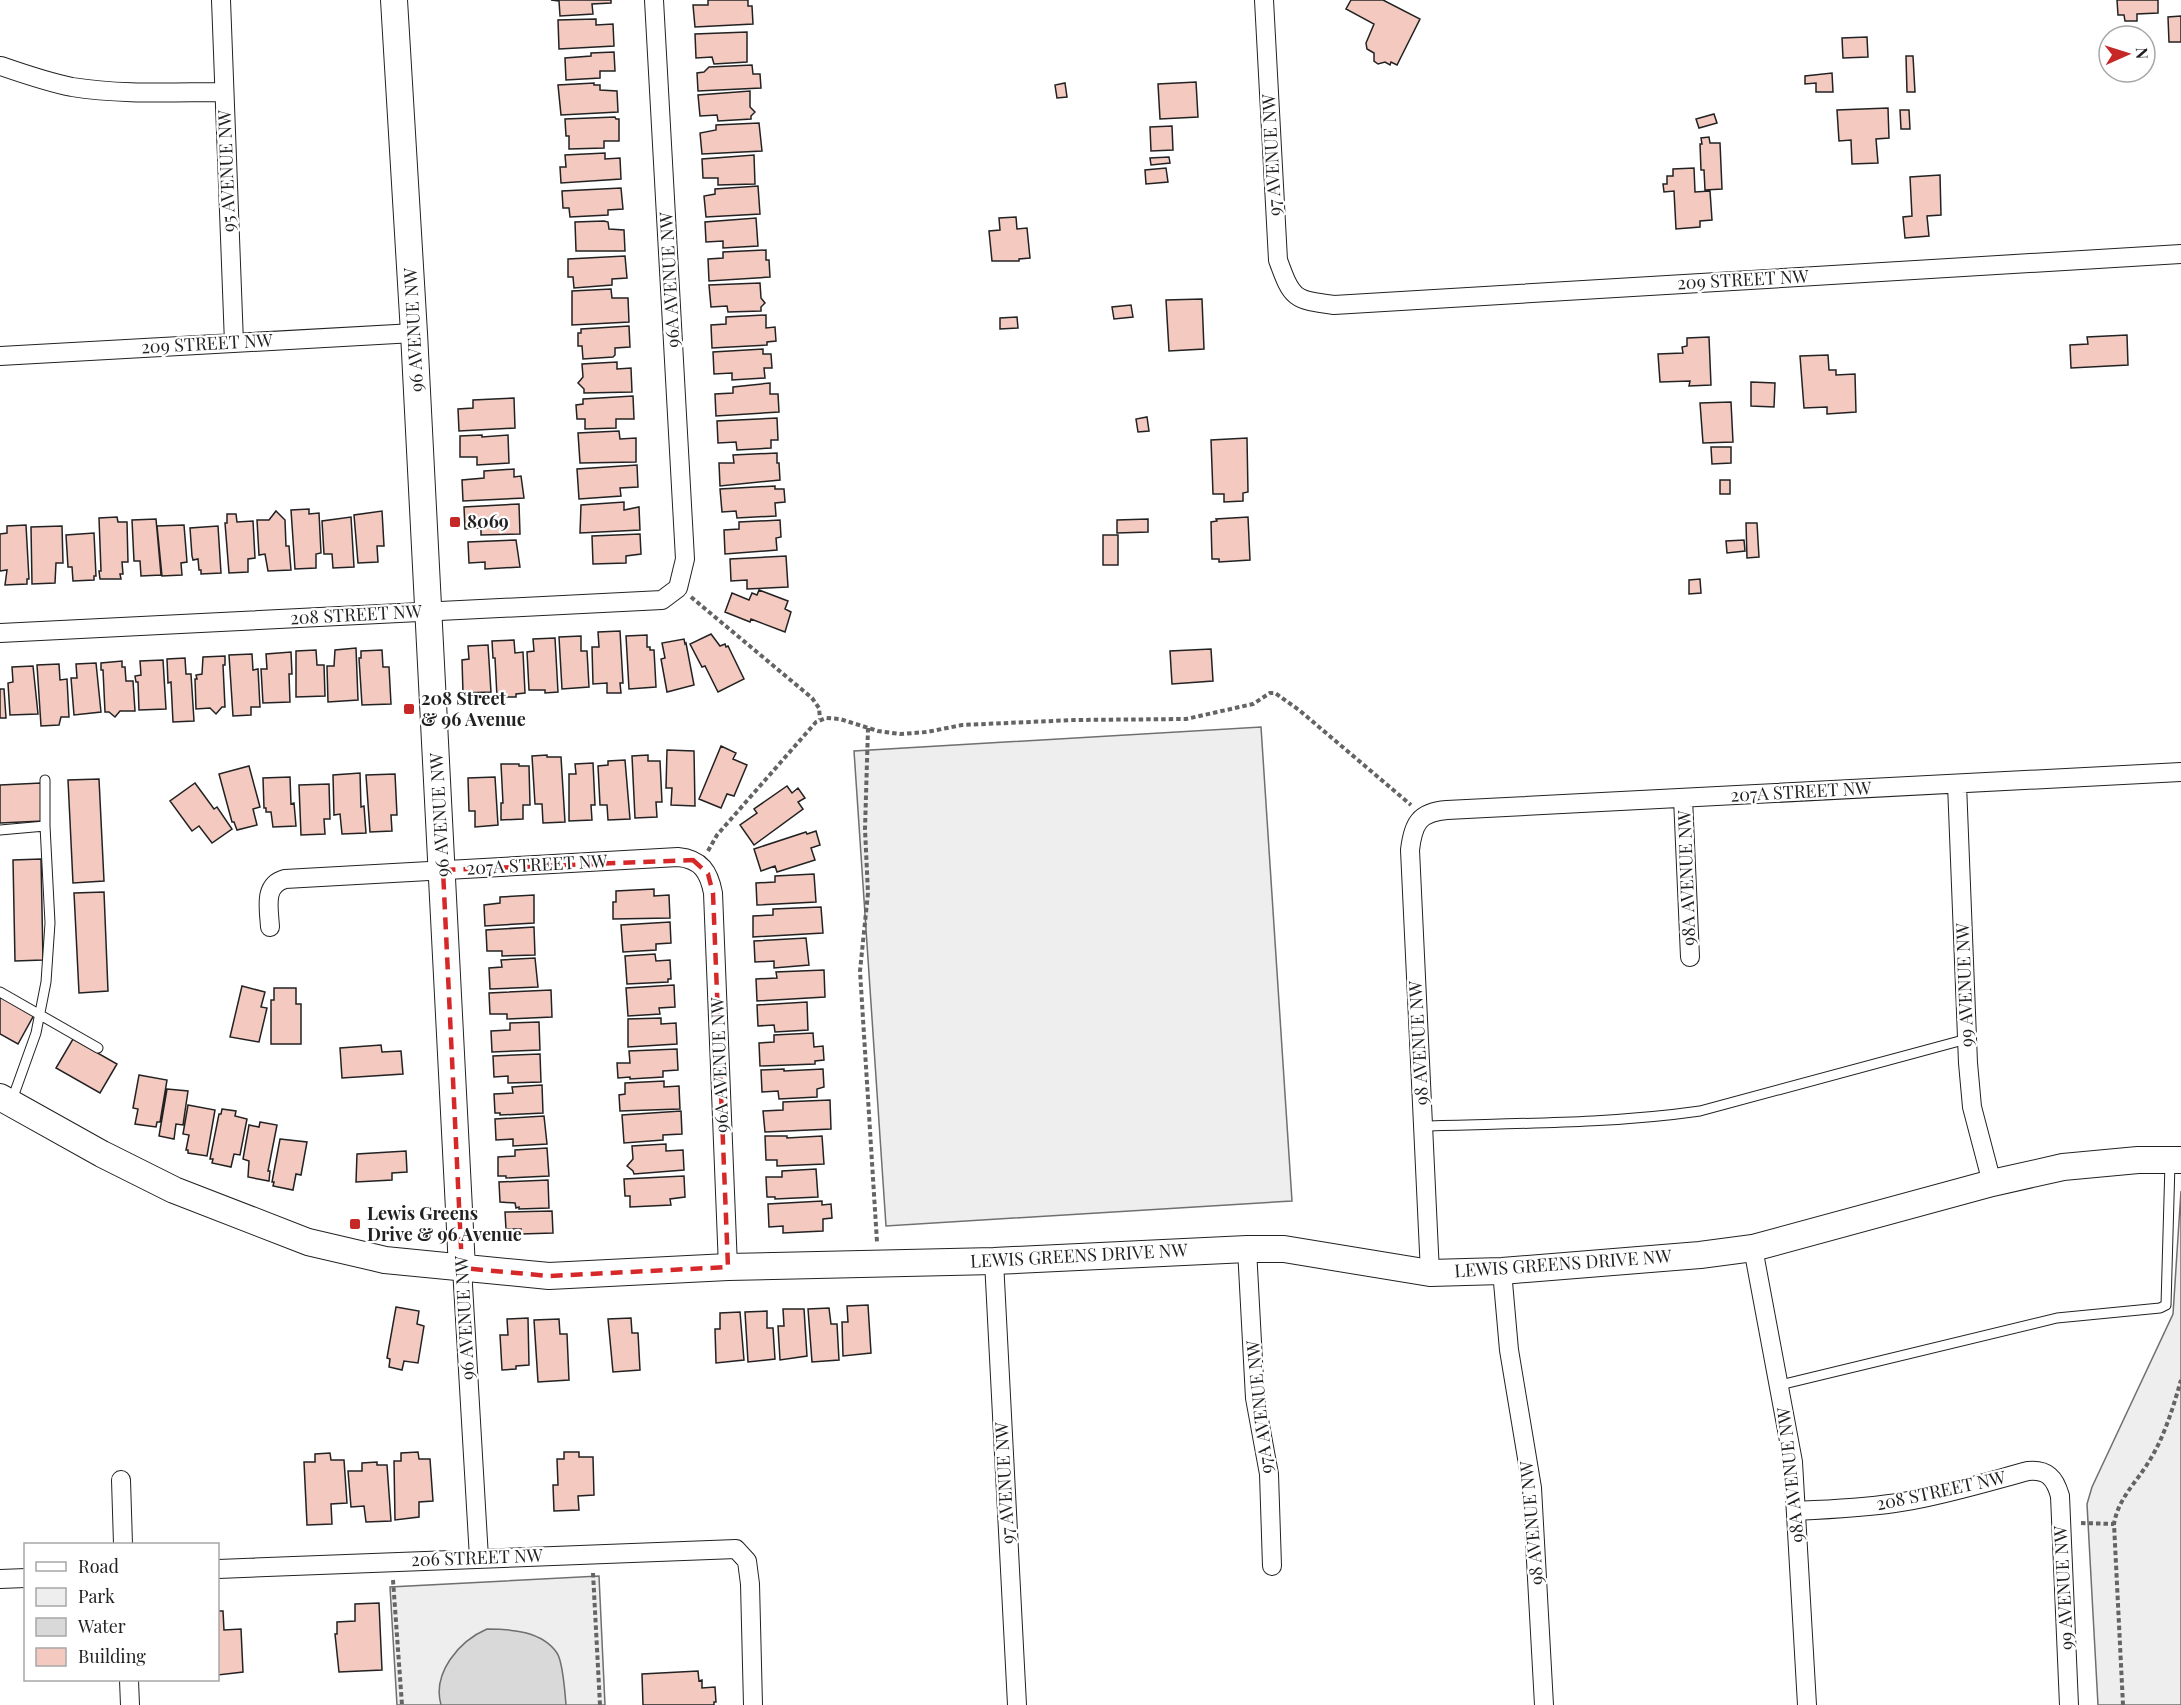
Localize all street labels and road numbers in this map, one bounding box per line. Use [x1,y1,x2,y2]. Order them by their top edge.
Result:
street label: 97 AVENUE NW [1256,93,1286,217]
street label: 95 AVENUE NW [212,109,240,233]
street label: 96A AVENUE NW [653,211,685,349]
street label: 209 STREET NW [1677,264,1810,294]
street label: 96 AVENUE NW [398,267,428,393]
street label: 209 STREET NW [141,328,274,358]
street label: 208 STREET NW [289,599,423,629]
street label: 96 AVENUE NW [424,752,454,878]
street label: 207A STREET NW [1730,775,1873,807]
street label: 98A AVENUE NW [1672,809,1700,946]
street label: 207A STREET NW [466,848,609,880]
street label: 99 AVENUE NW [1950,922,1978,1048]
street label: 98 AVENUE NW [1403,980,1433,1106]
street label: 96A AVENUE NW [705,996,733,1133]
street label: LEWIS GREENS DRIVE NW [970,1237,1189,1273]
street label: LEWIS GREENS DRIVE NW [1454,1243,1673,1283]
street label: 96 AVENUE NW [449,1255,479,1381]
street label: 97A AVENUE NW [1240,1339,1278,1475]
street label: 98A AVENUE NW [1771,1406,1809,1544]
street label: 97 AVENUE NW [989,1421,1019,1545]
street label: 98 AVENUE NW [1514,1459,1548,1586]
street label: 208 STREET NW [1874,1464,2009,1515]
street label: 99 AVENUE NW [2048,1525,2078,1651]
street label: 206 STREET NW [411,1543,544,1571]

